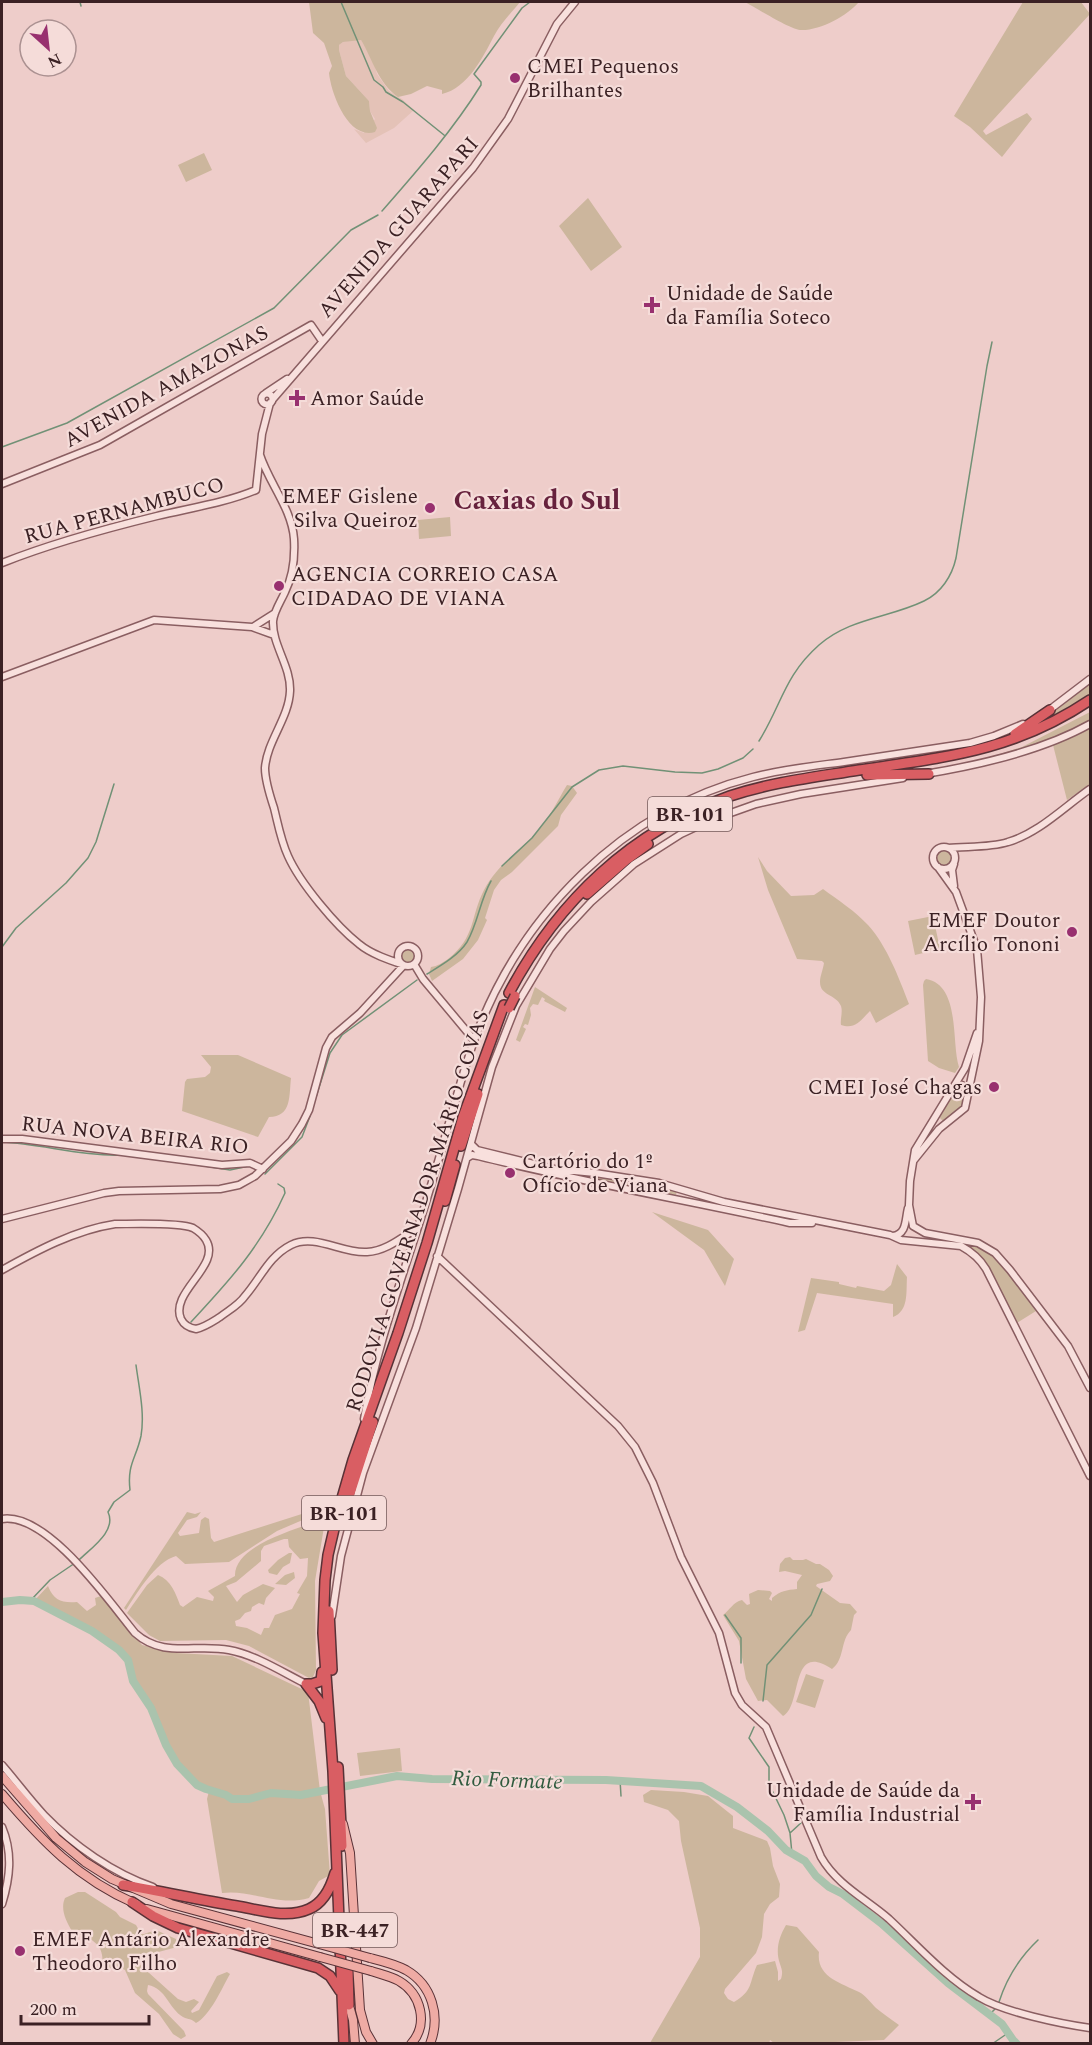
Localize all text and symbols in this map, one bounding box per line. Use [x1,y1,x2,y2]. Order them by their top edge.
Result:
north arrow [18,18,78,78]
text: N [43,47,66,74]
place label: CMEI Pequenos Brilhantes [527,51,679,107]
marker: CMEI Pequenos Brilhantes [508,71,522,85]
street label: AVENIDA GUARAPARI [311,130,487,326]
place label: Unidade de Saúde da Família Soteco [666,278,833,334]
marker: Unidade de Saúde da Família Soteco [643,296,661,314]
street label: AVENIDA AMAZONAS [58,317,275,457]
place label: Amor Saúde [310,383,424,415]
marker: Amor Saúde [288,389,306,407]
street label: RUA PERNAMBUCO [21,469,228,553]
district label: Caxias do Sul [454,480,620,522]
place label: EMEF Gislene Silva Queiroz [282,481,418,537]
marker: EMEF Gislene Silva Queiroz [423,501,437,515]
place label: AGENCIA CORREIO CASA CIDADAO DE VIANA [291,559,559,615]
marker: AGENCIA CORREIO CASA CIDADAO DE VIANA [272,579,286,593]
road number: BR-101 [648,797,732,831]
place label: EMEF Doutor Arcílio Tononi [923,905,1060,961]
marker: EMEF Doutor Arcílio Tononi [1065,925,1079,939]
street label: RODOVIA GOVERNADOR MÁRIO COVAS [338,1006,498,1416]
place label: CMEI José Chagas [808,1072,982,1104]
marker: CMEI José Chagas [987,1080,1001,1094]
street label: RUA NOVA BEIRA RIO [20,1108,250,1164]
place label: Cartório do 1º Ofício de Viana [522,1146,669,1202]
marker: Cartório do 1º Ofício de Viana [503,1166,517,1180]
road number: BR-101 [302,1496,386,1530]
water label: Rio Formate [451,1762,563,1799]
place label: Unidade de Saúde da Família Industrial [766,1775,961,1831]
marker: Unidade de Saúde da Família Industrial [964,1793,982,1811]
road number: BR-447 [313,1913,397,1947]
place label: EMEF Antário Alexandre Theodoro Filho [32,1924,270,1980]
marker: EMEF Antário Alexandre Theodoro Filho [13,1944,27,1958]
scale bar [21,1988,148,2026]
text: 200 m [30,1996,77,2023]

